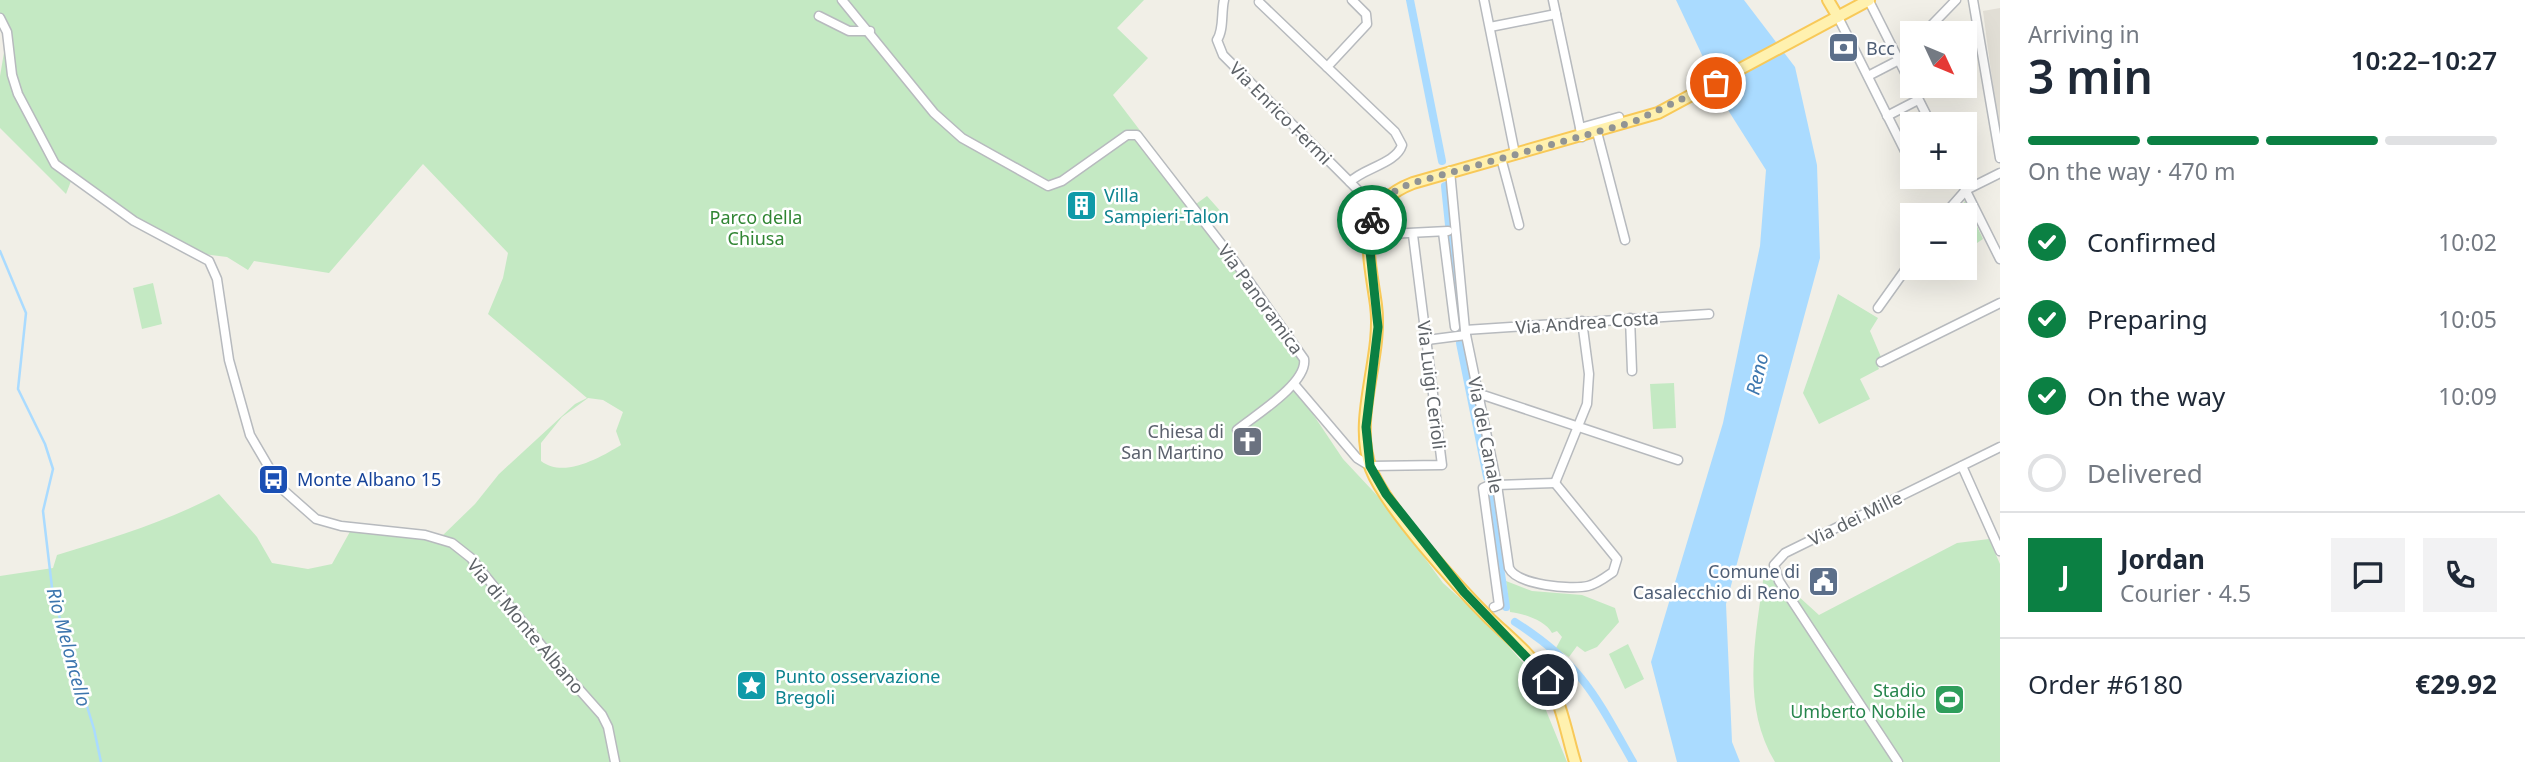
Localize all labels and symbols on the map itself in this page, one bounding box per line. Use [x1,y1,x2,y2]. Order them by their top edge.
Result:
north arrow [1900,21,1978,98]
bank icon: Bcc [1826,31,1860,65]
place label: Bcc [1866,36,1895,60]
pin [1686,53,1746,113]
street label: Via Enrico Fermi [1224,56,1338,170]
place label: Villa Sampieri-Talon [1104,183,1229,228]
courier [1337,185,1407,255]
building icon: Villa Sampieri-Talon [1064,188,1098,222]
park label: Parco della Chiusa [710,205,802,250]
street label: Via Panoramica [1213,239,1309,359]
street label: Via Andrea Costa [1515,305,1659,339]
street label: Via Luigi Cerioli [1412,319,1452,451]
water label: Reno [1740,351,1774,397]
street label: Via del Canale [1463,375,1509,495]
place label: Chiesa di San Martino [1121,419,1224,464]
church icon: Chiesa di San Martino [1230,424,1264,458]
bus stop icon: Monte Albano 15 [257,462,291,496]
place label: Monte Albano 15 [297,467,441,491]
street label: Via dei Mille [1804,485,1906,551]
street label: Via di Monte Albano [462,553,590,699]
place label: Comune di Casalecchio di Reno [1633,559,1800,604]
public building icon: Comune di Casalecchio di Reno [1806,564,1840,598]
water label: Rio Meloncello [41,585,97,709]
pin [1518,650,1578,710]
place label: Punto osservazione Bregoli [775,664,940,709]
place icon: Punto osservazione Bregoli [735,669,769,703]
place label: Stadio Umberto Nobile [1790,678,1926,723]
sports icon: Stadio Umberto Nobile [1932,683,1966,717]

